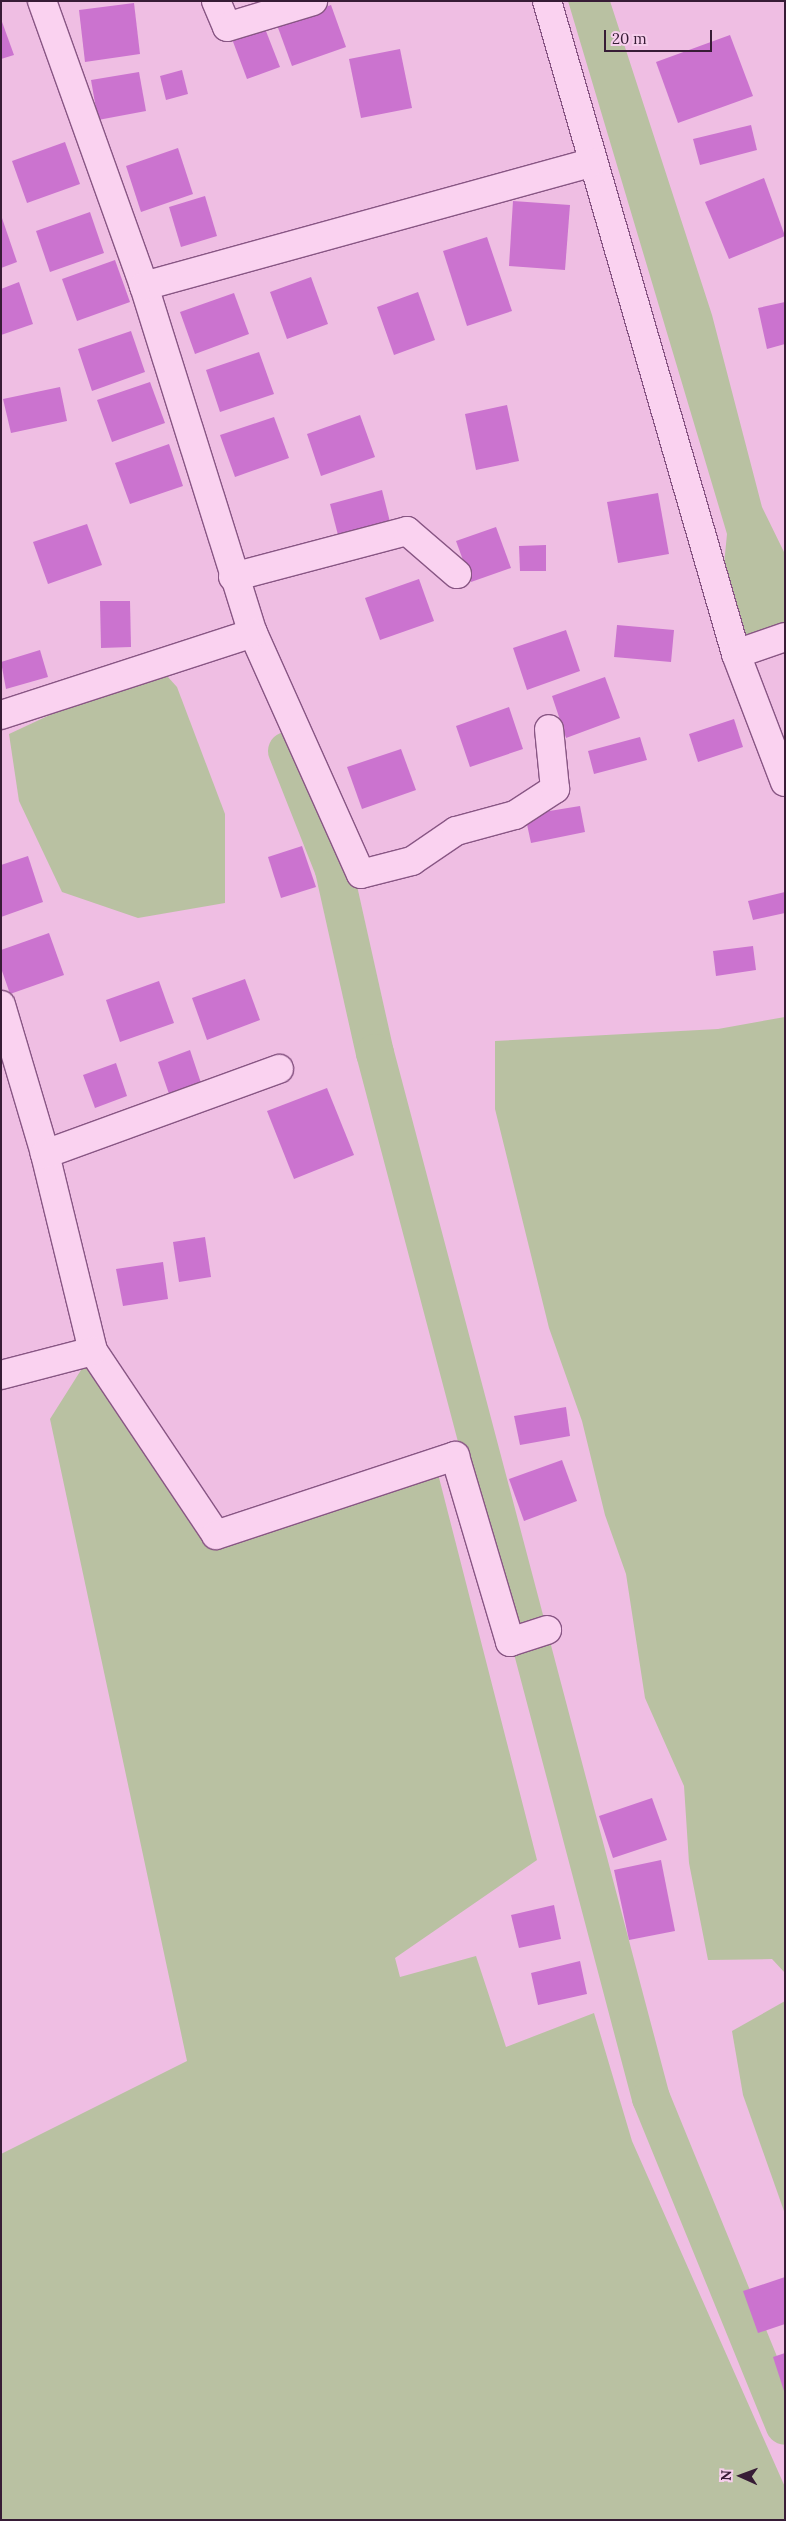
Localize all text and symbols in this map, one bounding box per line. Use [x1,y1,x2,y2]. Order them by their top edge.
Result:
scale bar [606,20,714,52]
text: 20 m [612,29,647,48]
north arrow [716,2451,766,2501]
text: N [717,2470,735,2481]

